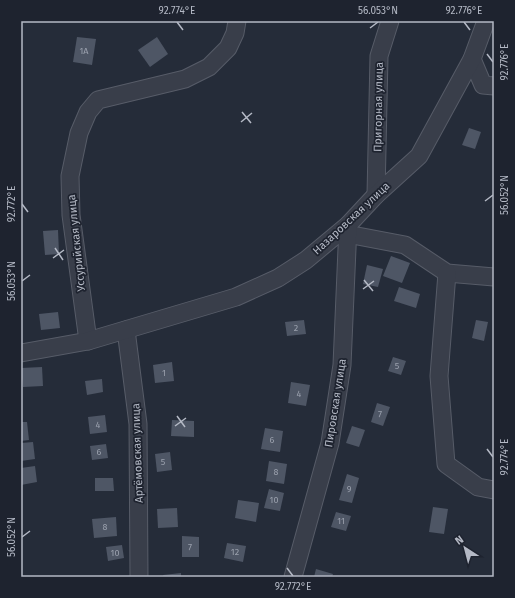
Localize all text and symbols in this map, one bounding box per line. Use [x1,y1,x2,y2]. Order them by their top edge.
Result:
text: 92.774°E [159,5,195,17]
text: 56.053°N [358,5,398,17]
text: 92.776°E [446,5,482,17]
text: 92.776°E [499,44,511,80]
house number: 1А [79,46,89,56]
street label: Пригорная улица [371,62,386,152]
text: 56.052°N [499,175,511,215]
street label: Назаровская улица [310,179,392,257]
text: 92.772°E [6,186,18,222]
street label: Уссурийская улица [65,194,88,292]
text: 56.053°N [6,261,18,301]
house number: 2 [294,323,298,333]
street label: Пировская улица [322,358,349,448]
house number: 5 [395,361,400,371]
house number: 1 [162,368,166,378]
house number: 4 [297,389,302,399]
street label: Артёмовская улица [129,403,146,503]
house number: 7 [378,409,382,419]
house number: 4 [96,420,101,430]
house number: 6 [270,435,275,445]
text: 92.774°E [499,439,511,475]
house number: 6 [97,447,102,457]
house number: 5 [161,457,166,467]
house number: 8 [274,467,279,477]
house number: 9 [347,484,352,494]
house number: 10 [270,495,278,505]
house number: 11 [337,516,345,526]
text: 56.052°N [6,517,18,557]
house number: 8 [103,522,108,532]
north arrow [445,528,485,568]
text: N [453,533,466,548]
house number: 7 [188,542,192,552]
house number: 12 [231,547,239,557]
house number: 10 [111,548,119,558]
text: 92.772°E [275,581,311,593]

